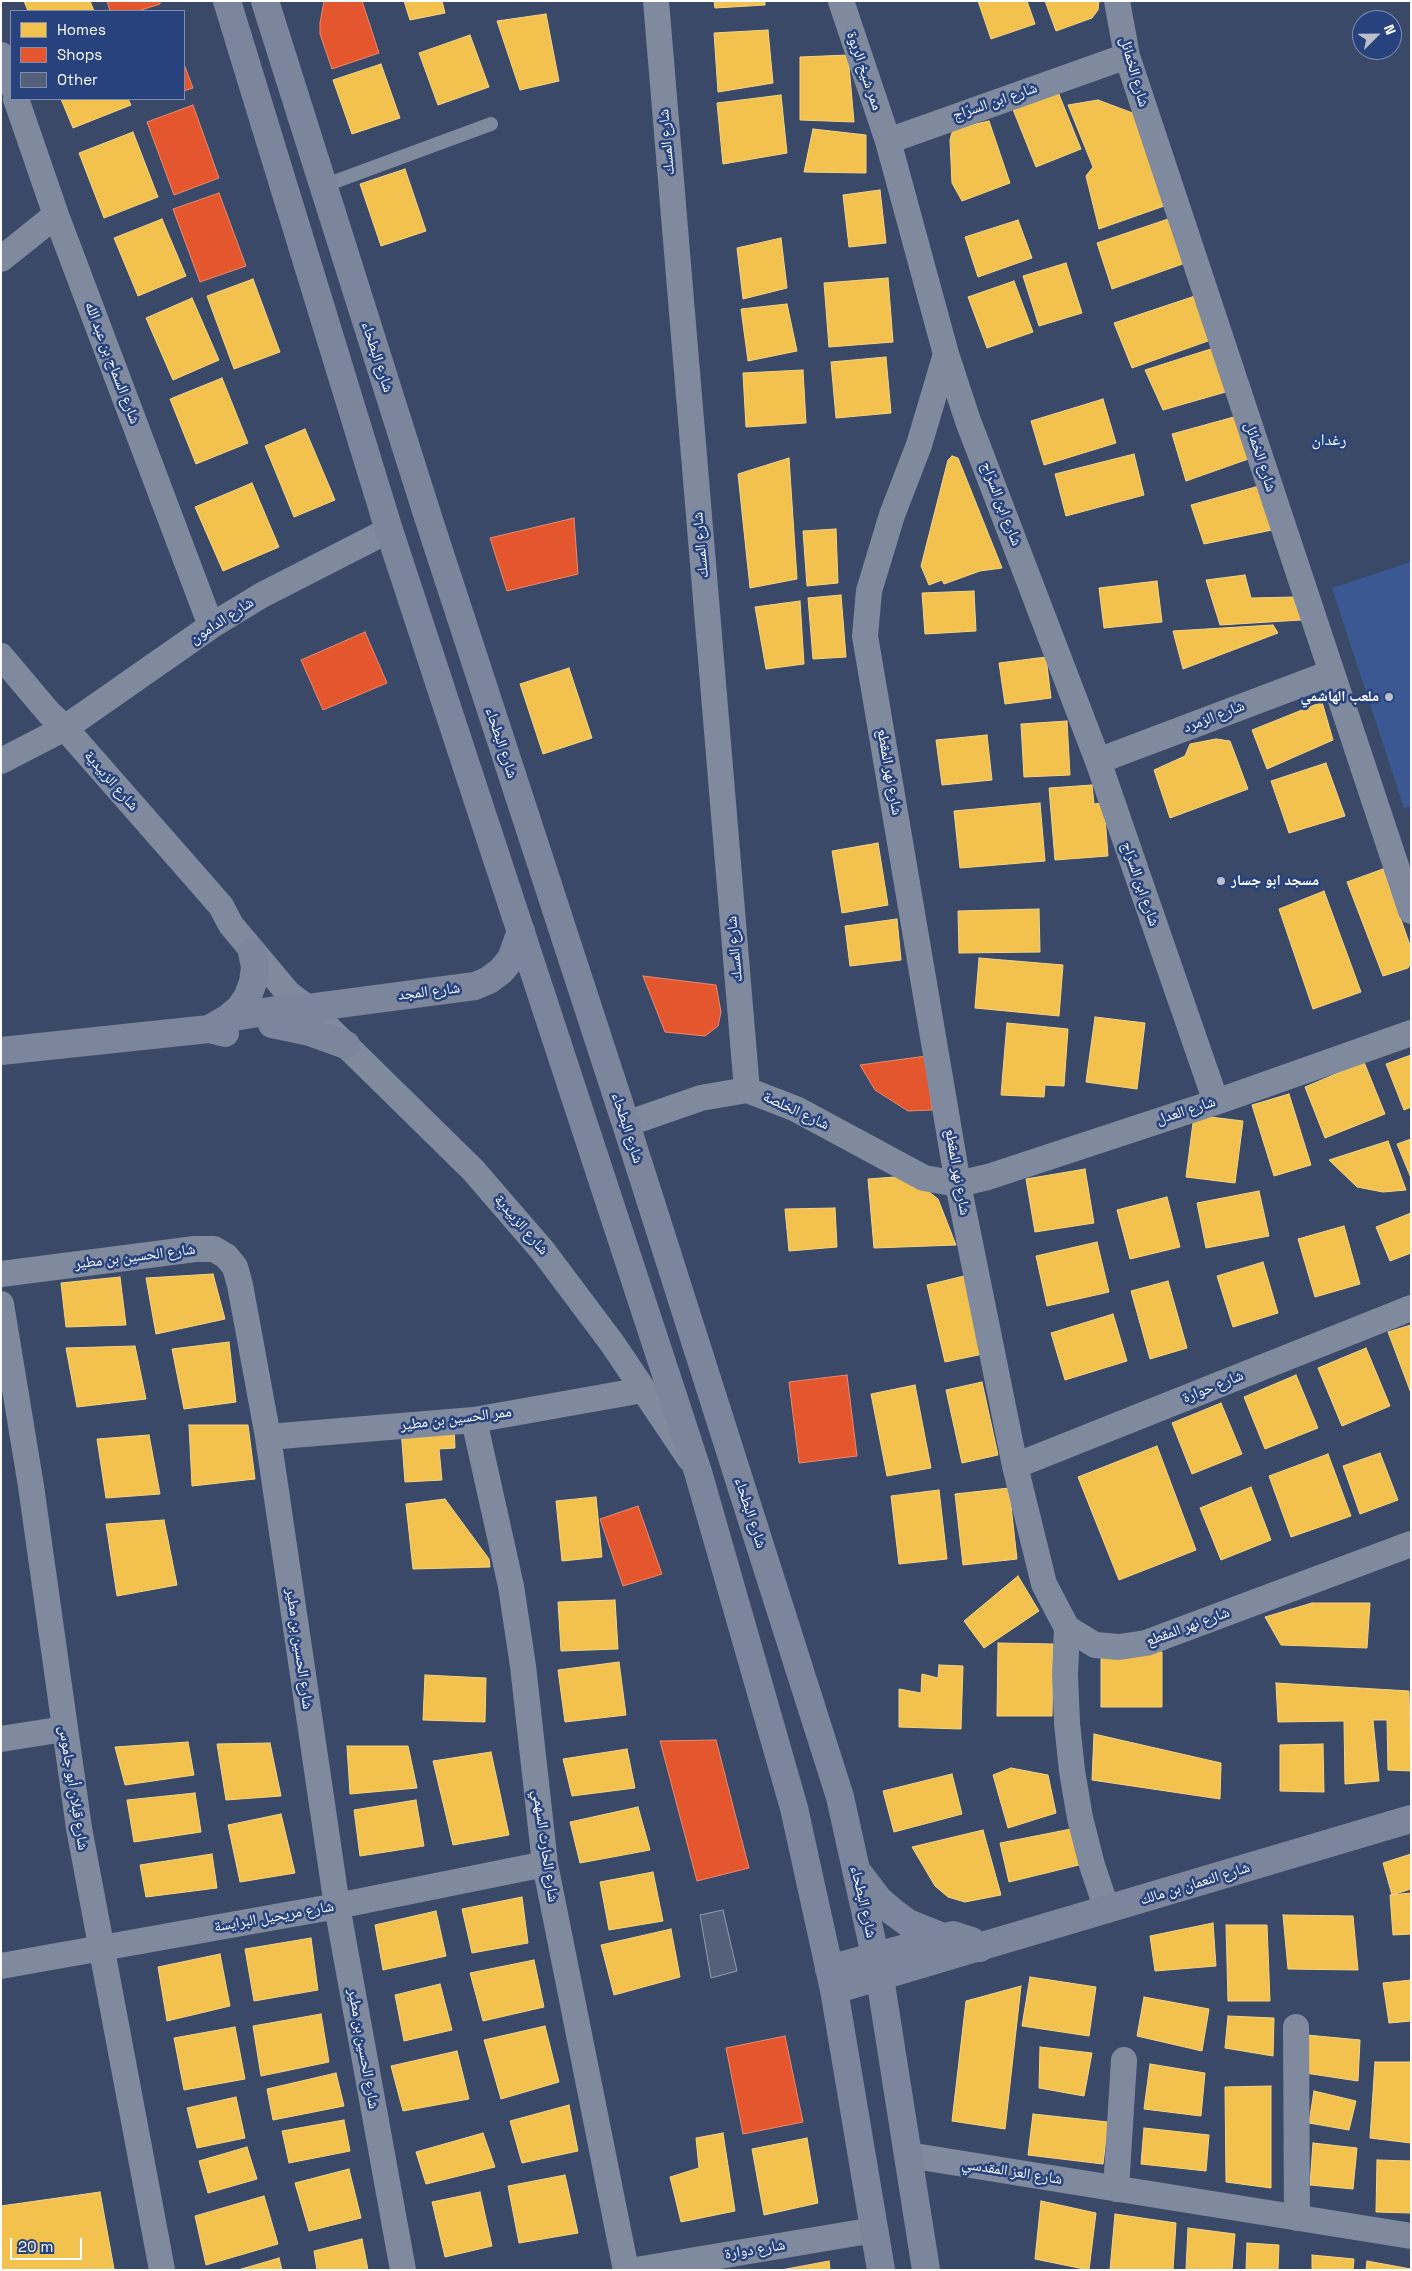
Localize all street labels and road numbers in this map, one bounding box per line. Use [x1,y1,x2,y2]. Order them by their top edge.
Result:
street label: ممر شيخ الربوة [842,29,886,113]
street label: شارع الخمائل [1115,35,1153,109]
street label: شارع ابن السرّاج [950,79,1040,125]
street label: شارع المسك [655,108,679,176]
street label: شارع السماح بن عبد الله [80,299,144,427]
street label: شارع البطحاء [357,319,397,395]
street label: شارع الخمائل [1240,420,1280,494]
street label: شارع ابن السرّاج [977,459,1025,549]
street label: شارع المسك [689,511,713,579]
street label: شارع الدامون [187,594,257,648]
street label: شارع الزمرد [1181,697,1247,737]
street label: شارع البطحاء [481,705,521,781]
street label: شارع نهر المقطع [873,727,905,817]
street label: شارع الزبيدية [80,747,142,815]
street label: شارع ابن السرّاج [1117,839,1163,929]
street label: شارع المسك [723,915,747,983]
street label: شارع المجد [397,979,461,1005]
street label: شارع الخلصة [760,1088,832,1134]
street label: شارع البطحاء [607,1090,647,1166]
street label: شارع العدل [1154,1093,1218,1129]
street label: شارع نهر المقطع [941,1127,973,1217]
street label: شارع الزبيدية [490,1191,552,1259]
street label: شارع الحسين بن مطير [74,1241,196,1273]
street label: شارع حوارة [1180,1367,1246,1407]
street label: ممر الحسين بن مطير [399,1403,513,1435]
street label: شارع البطحاء [730,1475,770,1551]
street label: شارع الحسين بن مطير [282,1588,316,1710]
street label: شارع نهر المقطع [1144,1604,1232,1650]
street label: شارع قبلان أبو جاموس [54,1724,92,1852]
street label: شارع الحارث السهمي [528,1789,562,1903]
street label: شارع النعمان بن مالك [1138,1859,1252,1909]
street label: شارع البطحاء [846,1864,880,1940]
street label: شارع مريحيل البرايسة [213,1898,335,1936]
street label: شارع الحسين بن مطير [344,1988,382,2110]
street label: شارع العز المقدسي [961,2155,1063,2189]
street label: شارع دوارة [723,2236,787,2264]

